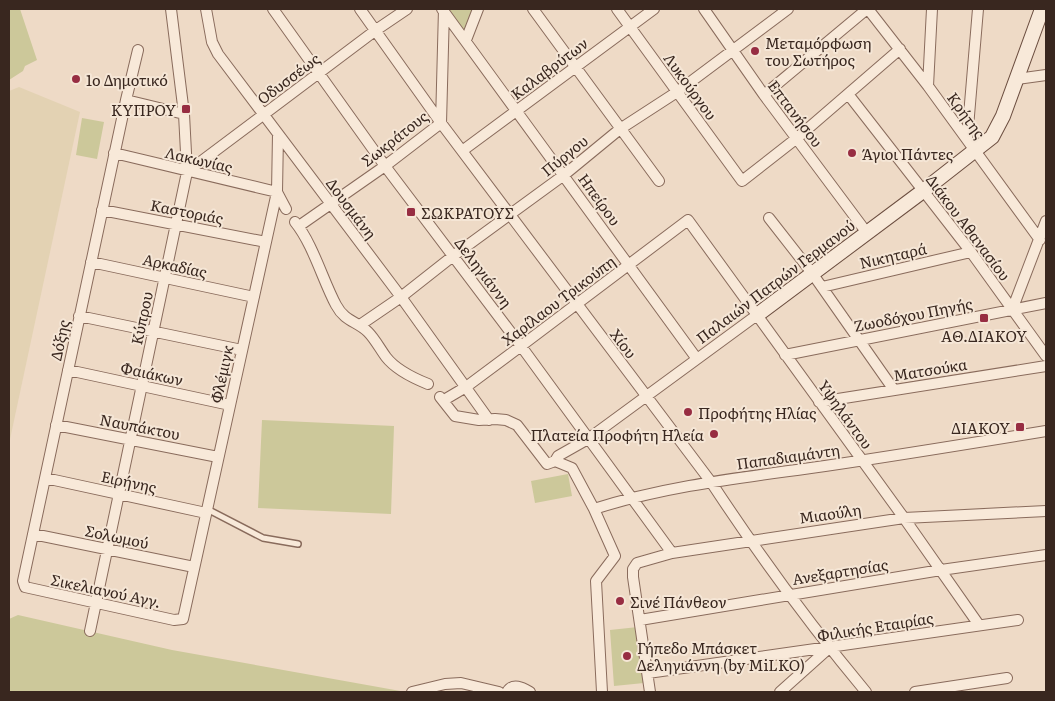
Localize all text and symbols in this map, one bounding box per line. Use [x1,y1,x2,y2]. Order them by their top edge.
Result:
street label: Καλαβρύτων [506,31,592,105]
place label: Μεταμόρφωση του Σωτήρος [765,31,872,71]
marker: Μεταμόρφωση του Σωτήρος [749,45,761,57]
street label: Οδυσσέως [252,46,325,109]
street label: Λυκούργου [659,48,723,124]
place label: 1ο Δημοτικό [86,68,168,91]
marker: 1ο Δημοτικό [70,73,82,85]
street label: Επτανήσου [763,75,829,152]
street label: Κρήτης [942,87,992,143]
place label: ΚΥΠΡΟΥ [111,98,176,121]
marker: ΚΥΠΡΟΥ [180,103,192,115]
street label: Σωκράτους [356,104,433,172]
street label: Πύργου [536,129,593,181]
street label: Λακωνίας [163,140,236,178]
place label: Άγιοι Πάντες [862,142,954,165]
marker: Άγιοι Πάντες [846,147,858,159]
street label: Ηπείρου [573,168,627,230]
street label: Διάκου Αθανασίου [921,169,1017,285]
street label: Δουσμάνη [321,173,383,243]
street label: Καστοριάς [148,193,226,229]
place label: ΣΩΚΡΑΤΟΥΣ [421,201,514,224]
marker: ΣΩΚΡΑΤΟΥΣ [405,206,417,218]
street label: Παλαιών Πατρών Γερμανού [691,213,860,349]
street label: Δεληγιάννη [450,232,518,312]
street label: Νικηταρά [857,236,929,274]
street label: Αρκαδίας [141,247,210,283]
street label: Χαρίλαου Τρικούπη [496,250,620,350]
street label: Κύπρου [124,289,158,347]
street label: Ζωοδόχου Πηγής [852,291,975,337]
marker: ΑΘ.ΔΙΑΚΟΥ [978,312,990,324]
street label: Δόξης [43,317,75,363]
street label: Χίου [605,323,643,363]
place label: ΑΘ.ΔΙΑΚΟΥ [941,324,1027,347]
street label: Φλέμιγκ [204,342,238,405]
street label: Ματσούκα [891,352,969,386]
street label: Φαιάκων [119,355,185,391]
street label: Υψηλάντου [813,375,879,453]
place label: Προφήτης Ηλίας [698,401,817,424]
marker: Προφήτης Ηλίας [682,406,694,418]
street label: Ναυπάκτου [98,407,182,445]
place label: ΔΙΑΚΟΥ [951,416,1010,439]
marker: ΔΙΑΚΟΥ [1014,421,1026,433]
place label: Πλατεία Προφήτη Ηλεία [531,423,704,446]
marker: Πλατεία Προφήτη Ηλεία [708,428,720,440]
street label: Παπαδιαμάντη [735,437,841,475]
street label: Ειρήνης [99,464,159,498]
street label: Μιαούλη [797,497,863,529]
street label: Σολωμού [83,518,151,554]
street label: Ανεξαρτησίας [790,552,890,590]
street label: Σικελιανού Αγγ. [49,567,163,613]
place label: Σινέ Πάνθεον [630,590,727,613]
marker: Σινέ Πάνθεον [614,595,626,607]
street label: Φιλικής Εταιρίας [815,605,935,647]
place label: Γήπεδο Μπάσκετ Δεληγιάννη (by MiLKO) [637,636,805,676]
marker: Γήπεδο Μπάσκετ Δεληγιάννη (by MiLKO) [621,650,633,662]

